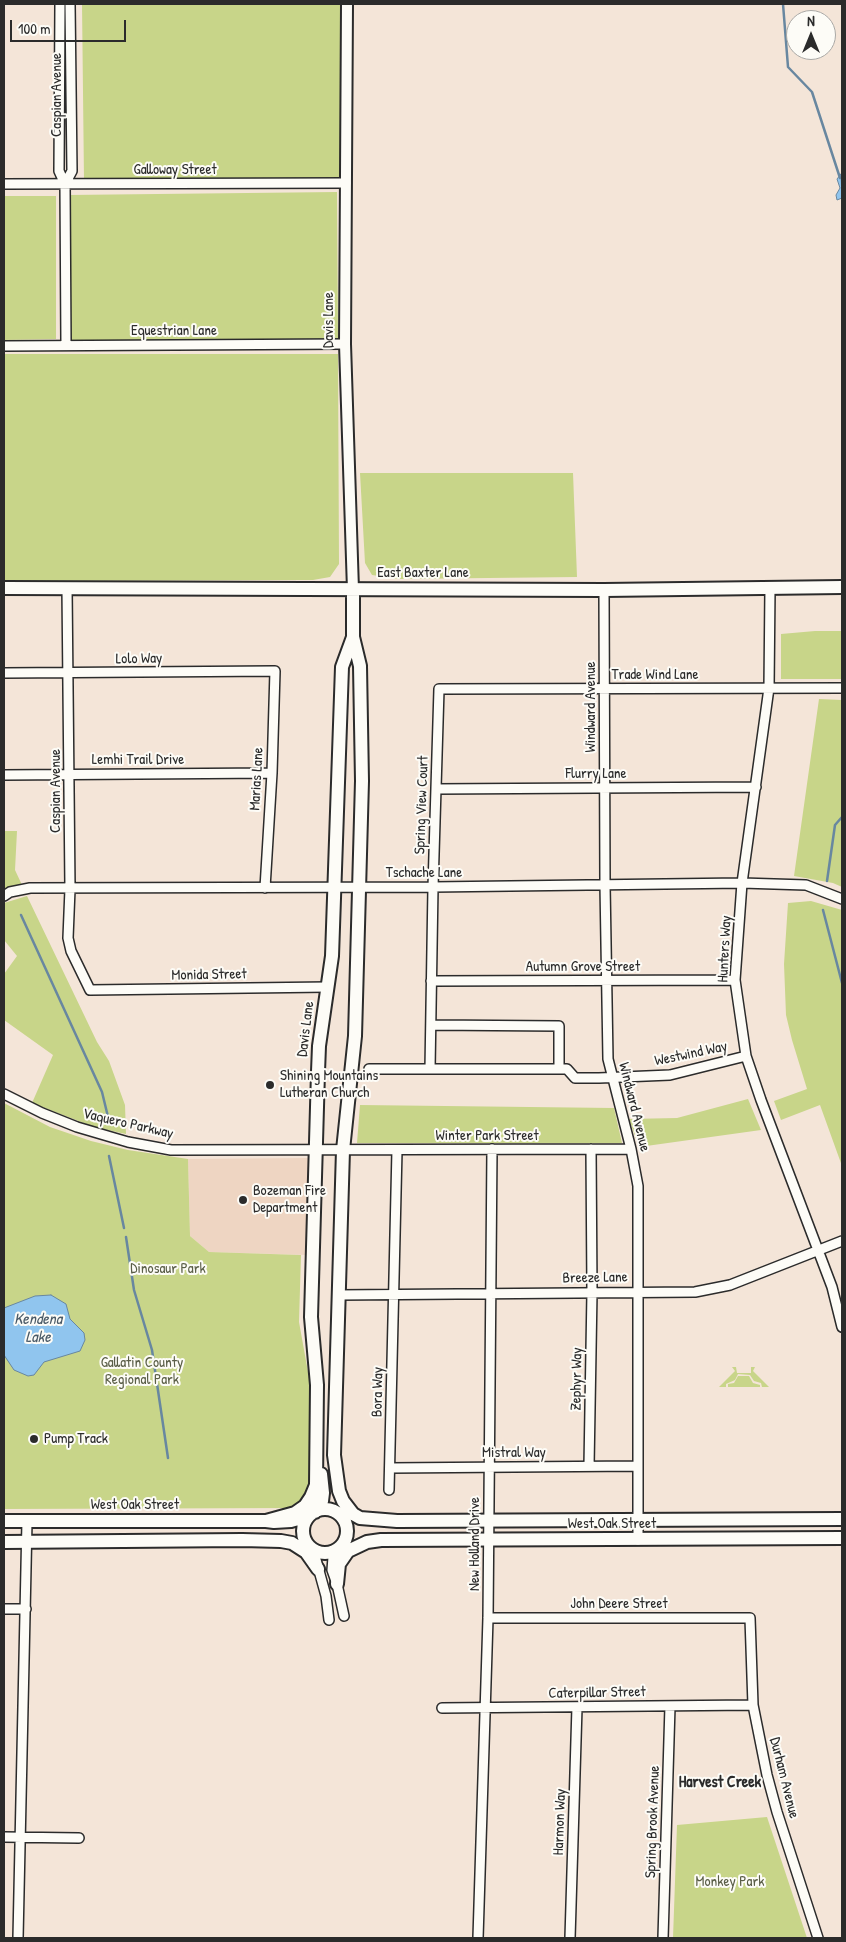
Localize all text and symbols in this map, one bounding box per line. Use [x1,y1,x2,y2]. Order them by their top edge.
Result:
scale bar [12,10,129,42]
north arrow [786,10,836,60]
text: N [807,11,815,30]
text: 100 m [18,18,51,39]
street label: Caspian Avenue [48,53,66,137]
street label: Galloway Street [133,161,217,179]
street label: Davis Lane [320,292,338,348]
street label: Equestrian Lane [131,322,217,340]
street label: East Baxter Lane [377,564,469,582]
street label: Lolo Way [116,650,162,668]
street label: Windward Avenue [582,661,600,753]
street label: Trade Wind Lane [612,666,698,684]
street label: Marias Lane [246,747,268,811]
street label: Caspian Avenue [47,749,65,833]
street label: Lemhi Trail Drive [92,751,184,769]
street label: Spring View Court [411,755,433,855]
street label: Flurry Lane [565,765,627,783]
street label: Tschache Lane [386,864,462,882]
street label: Hunters Way [714,915,736,983]
street label: Autumn Grove Street [526,958,640,976]
street label: Monida Street [171,965,247,985]
street label: Davis Lane [294,1000,318,1058]
street label: Westwind Way [653,1038,729,1070]
street label: Windward Avenue [614,1061,654,1153]
place label: Shining Mountains Lutheran Church [280,1067,378,1102]
marker: Shining Mountains Lutheran Church [264,1079,276,1091]
street label: Vaquero Parkway [81,1105,175,1143]
street label: Winter Park Street [435,1127,539,1145]
place label: Bozeman Fire Department [253,1182,326,1217]
marker: Bozeman Fire Department [237,1194,249,1206]
park label: Dinosaur Park [130,1260,206,1278]
street label: Breeze Lane [562,1268,628,1288]
water label: Kendena Lake [14,1310,62,1348]
street label: Zephyr Way [567,1347,587,1411]
park label: Gallatin County Regional Park [101,1354,183,1389]
street label: Bora Way [369,1367,387,1417]
place label: Pump Track [44,1430,108,1448]
marker: Pump Track [28,1433,40,1445]
street label: Mistral Way [482,1444,546,1462]
street label: West Oak Street [91,1496,179,1514]
street label: New Holland Drive [466,1497,484,1591]
street label: West Oak Street [568,1515,656,1533]
street label: John Deere Street [570,1595,668,1613]
street label: Caterpillar Street [548,1683,646,1703]
street label: Durham Avenue [765,1736,803,1820]
street label: Spring Brook Avenue [642,1765,664,1879]
district label: Harvest Creek [679,1773,761,1793]
street label: Harmon Way [550,1788,570,1856]
park label: Monkey Park [696,1873,764,1891]

